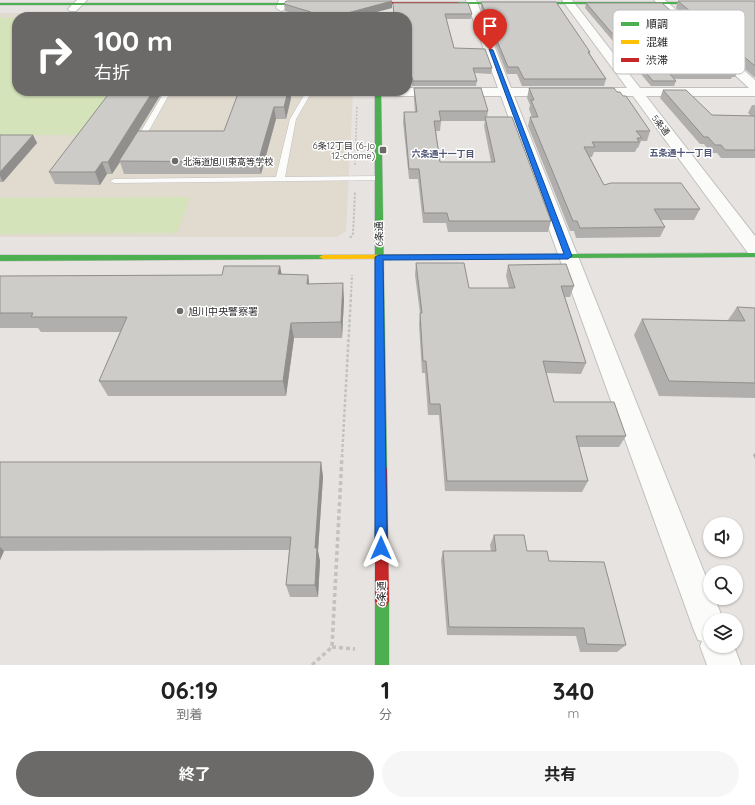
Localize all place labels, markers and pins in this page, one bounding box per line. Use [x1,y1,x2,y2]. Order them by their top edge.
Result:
pin [473,9,507,50]
place label: 6条12丁目 (6-jo 12-chome) [313,140,375,161]
marker: 6条12丁目 (6-jo 12-chome) [378,145,388,155]
marker: 北海道旭川東高等学校 [170,156,180,166]
place label: 北海道旭川東高等学校 [183,156,273,167]
place label: 旭川中央警察署 [188,305,258,318]
marker: 旭川中央警察署 [175,306,185,316]

